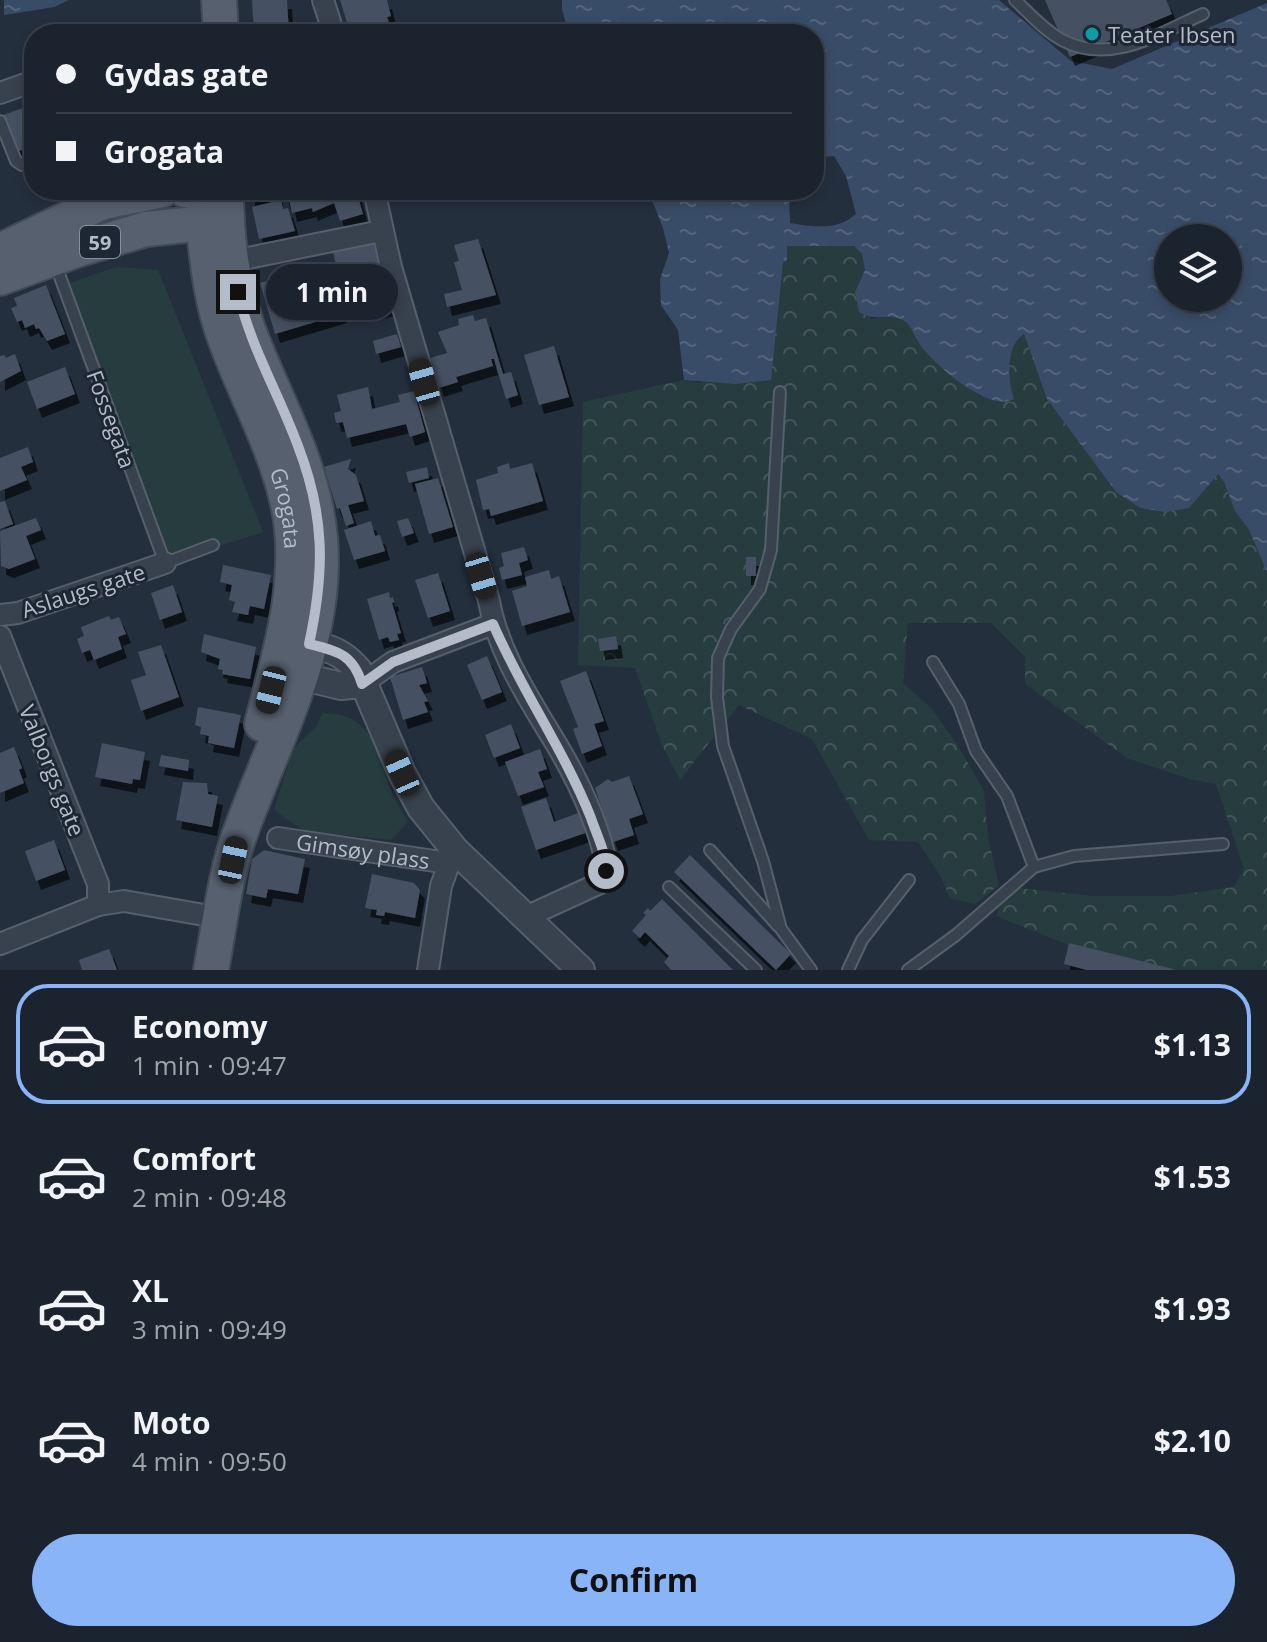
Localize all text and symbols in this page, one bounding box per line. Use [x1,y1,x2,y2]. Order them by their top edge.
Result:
place label: Teater Ibsen [1108,19,1236,49]
marker: Teater Ibsen [1083,25,1101,43]
text: Gydas gate [104,54,268,95]
text: Grogata [104,131,224,172]
map controls [1154,224,1242,312]
button: layers [1154,224,1242,312]
road number: 59 [80,226,120,258]
callout: 1 min [266,264,398,320]
route end [220,274,256,310]
text: 1 min [296,274,368,310]
car [406,356,442,408]
street label: Fossegata [80,366,144,472]
street label: Grogata [264,463,308,549]
car [463,550,499,602]
street label: Aslaugs gate [17,556,149,624]
car [254,664,288,716]
street label: Valborgs gate [13,700,93,840]
car [381,746,423,800]
street label: Gimsøy plass [294,826,432,875]
car [216,834,250,886]
route start [588,853,624,889]
text: Economy [132,1006,268,1047]
icon: car [36,1008,108,1080]
text: $1.13 [1154,1024,1231,1065]
text: 1 min · 09:47 [132,1047,287,1083]
text: Comfort [132,1138,256,1179]
icon: car [36,1140,108,1212]
text: $1.53 [1154,1156,1231,1197]
text: 2 min · 09:48 [132,1179,287,1215]
text: XL [132,1270,169,1311]
icon: car [36,1272,108,1344]
text: $1.93 [1154,1288,1231,1329]
text: 3 min · 09:49 [132,1311,287,1347]
text: Moto [132,1402,210,1443]
icon: car [36,1404,108,1476]
text: $2.10 [1154,1420,1231,1461]
text: 4 min · 09:50 [132,1443,287,1479]
button: Confirm [32,1534,1235,1626]

